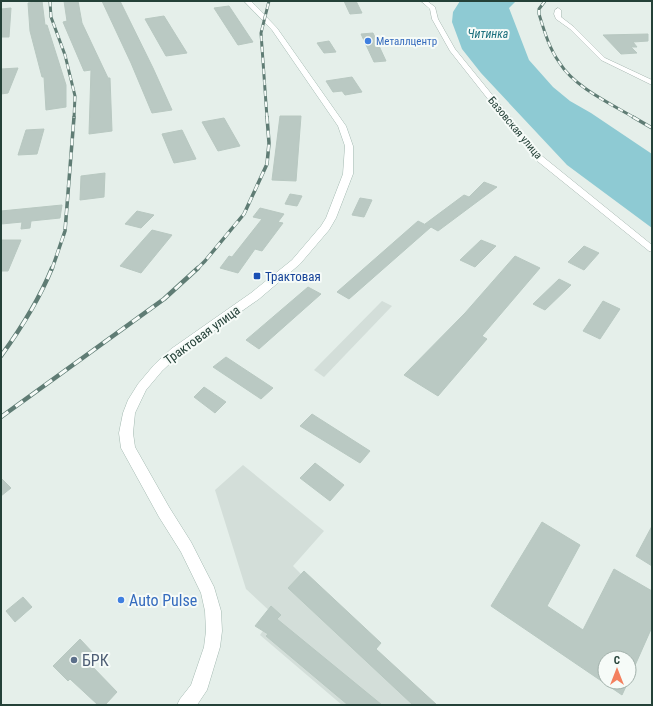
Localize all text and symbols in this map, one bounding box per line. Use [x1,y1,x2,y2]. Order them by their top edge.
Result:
water label: Читинка [468,27,508,41]
place label: Металлцентр [376,35,437,48]
marker: Металлцентр [363,36,373,46]
street label: Базовская улица [485,94,545,162]
place label: Трактовая [265,269,321,284]
marker: Трактовая [252,271,262,281]
street label: Трактовая улица [161,302,243,368]
place label: Auto Pulse [129,591,197,610]
marker: Auto Pulse [116,595,126,605]
north arrow [597,650,637,690]
place label: БРК [82,651,109,670]
text: С [614,654,620,667]
marker: БРК [69,655,79,665]

